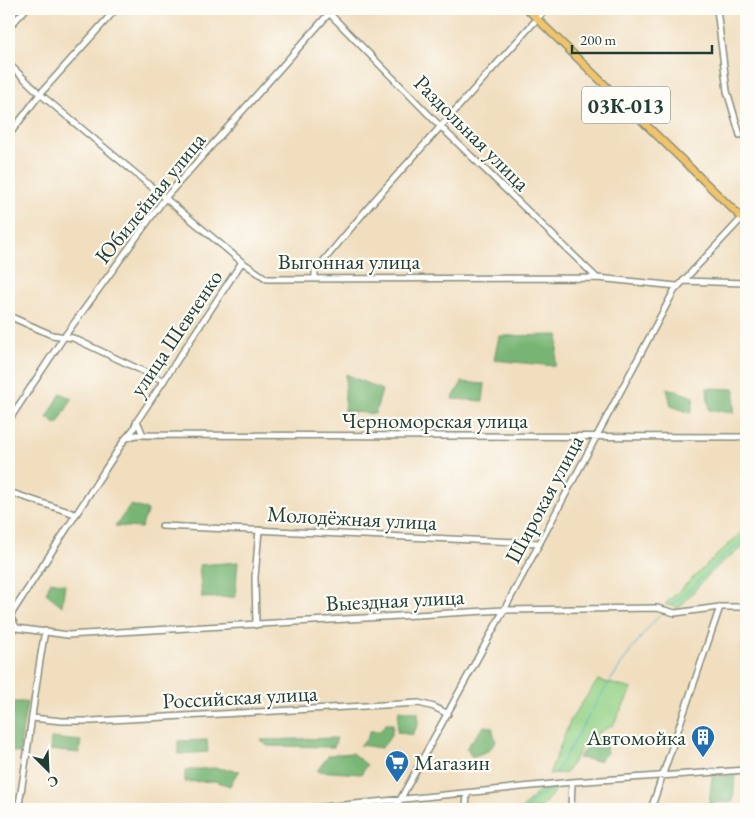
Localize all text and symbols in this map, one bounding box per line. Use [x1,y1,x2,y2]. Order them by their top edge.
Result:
scale bar [572,22,712,54]
text: 200 m [580,30,617,49]
street label: Раздольная улица [408,69,537,198]
road number: 03К-013 [582,86,670,124]
street label: Юбилейная улица [88,126,212,270]
street label: Выгонная улица [278,247,420,276]
street label: улица Шевченко [123,264,229,402]
street label: Черноморская улица [342,406,528,435]
street label: Широкая улица [498,430,590,568]
street label: Молодёжная улица [266,499,438,537]
street label: Выездная улица [325,582,465,618]
street label: Российская улица [162,678,319,716]
place label: Автомойка [586,723,686,752]
building icon: Автомойка [690,724,716,758]
north arrow [22,746,72,796]
place label: Магазин [414,748,490,777]
supermarket icon: Магазин [384,749,410,783]
text: С [45,772,61,792]

